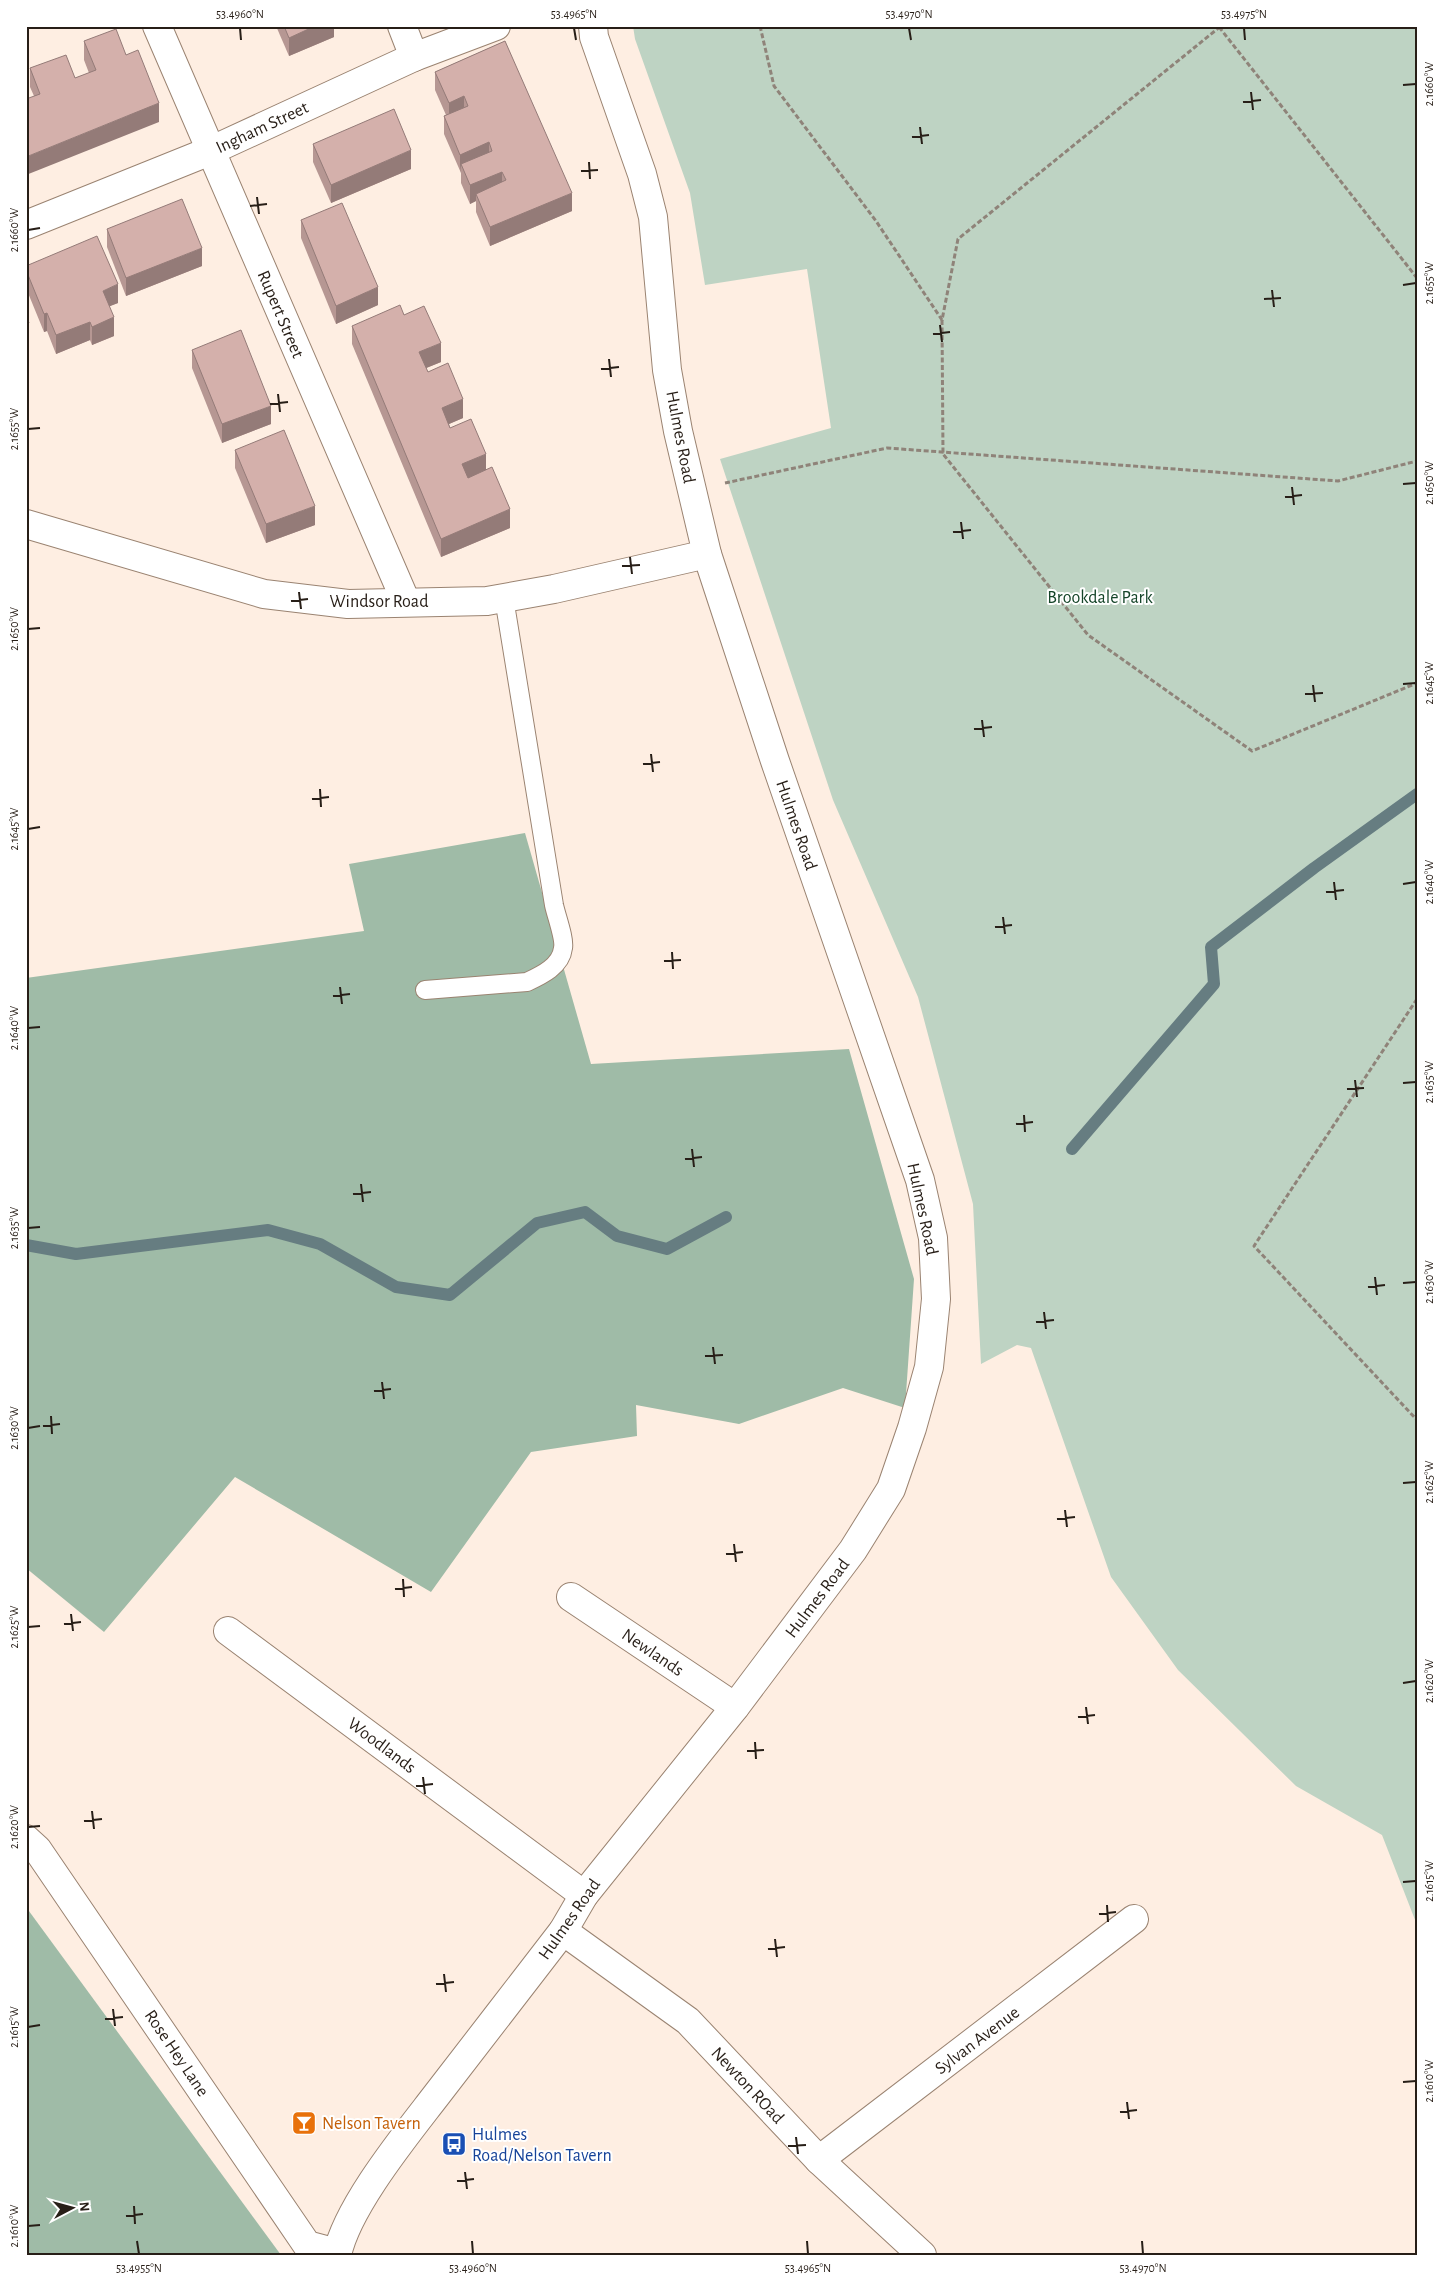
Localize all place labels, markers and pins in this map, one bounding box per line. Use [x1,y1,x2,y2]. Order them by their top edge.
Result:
bar icon: Nelson Tavern [291,2110,317,2136]
place label: Nelson Tavern [322,2115,421,2133]
place label: Hulmes Road/Nelson Tavern [472,2126,612,2165]
bus stop icon: Hulmes Road/Nelson Tavern [441,2131,467,2157]

